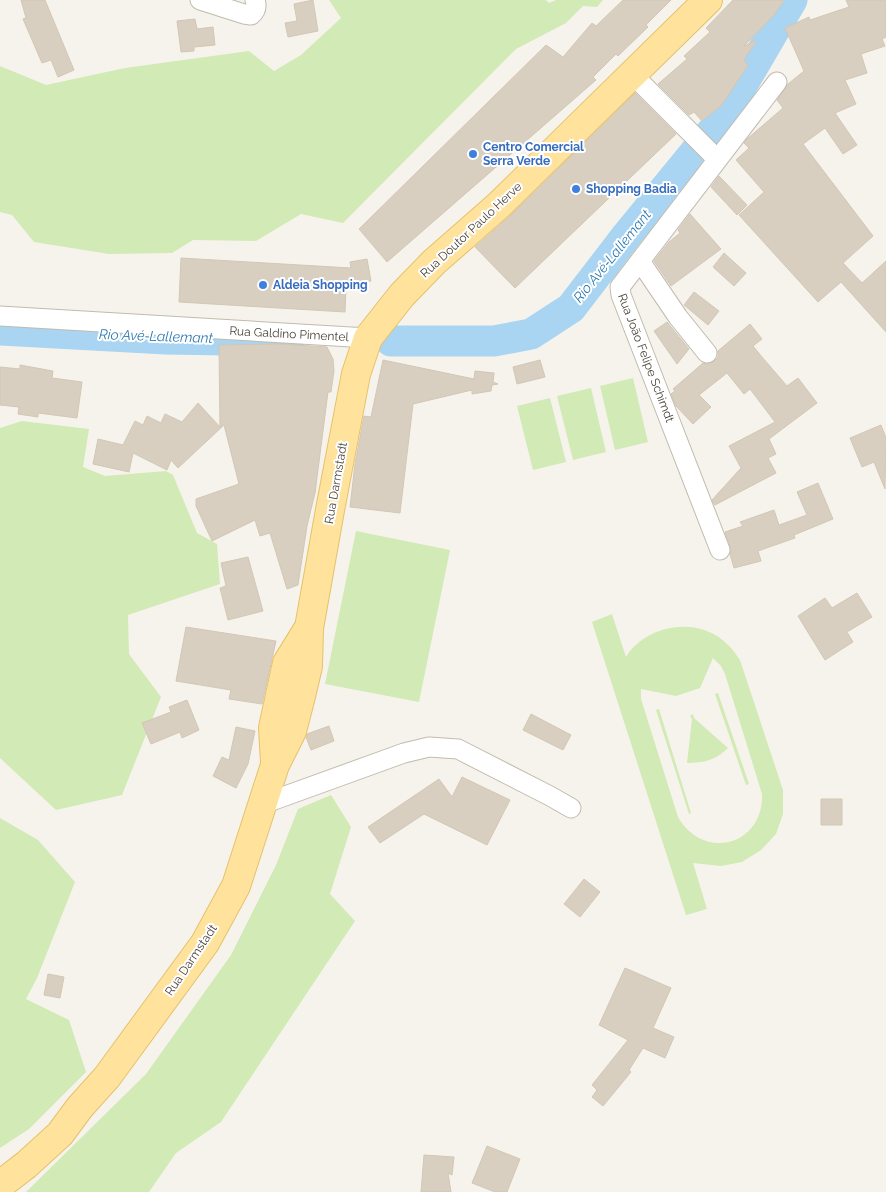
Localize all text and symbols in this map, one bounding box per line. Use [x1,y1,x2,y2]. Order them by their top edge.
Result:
place label: Centro Comercial Serra Verde [483,140,584,168]
marker: Centro Comercial Serra Verde [467,148,479,160]
street label: Rua Doutor Paulo Herve [418,179,524,281]
place label: Shopping Badia [586,182,677,196]
marker: Shopping Badia [570,183,582,195]
water label: Rio Avé‐Lallemant [570,206,654,305]
place label: Aldeia Shopping [273,278,368,292]
marker: Aldeia Shopping [257,279,269,291]
street label: Rua João Felipe Schimdt [615,292,677,424]
street label: Rua Galdino Pimentel [229,324,350,344]
water label: Rio Avé‐Lallemant [99,326,214,346]
street label: Rua Darmstadt [322,441,350,525]
street label: Rua Darmstadt [162,922,220,998]

